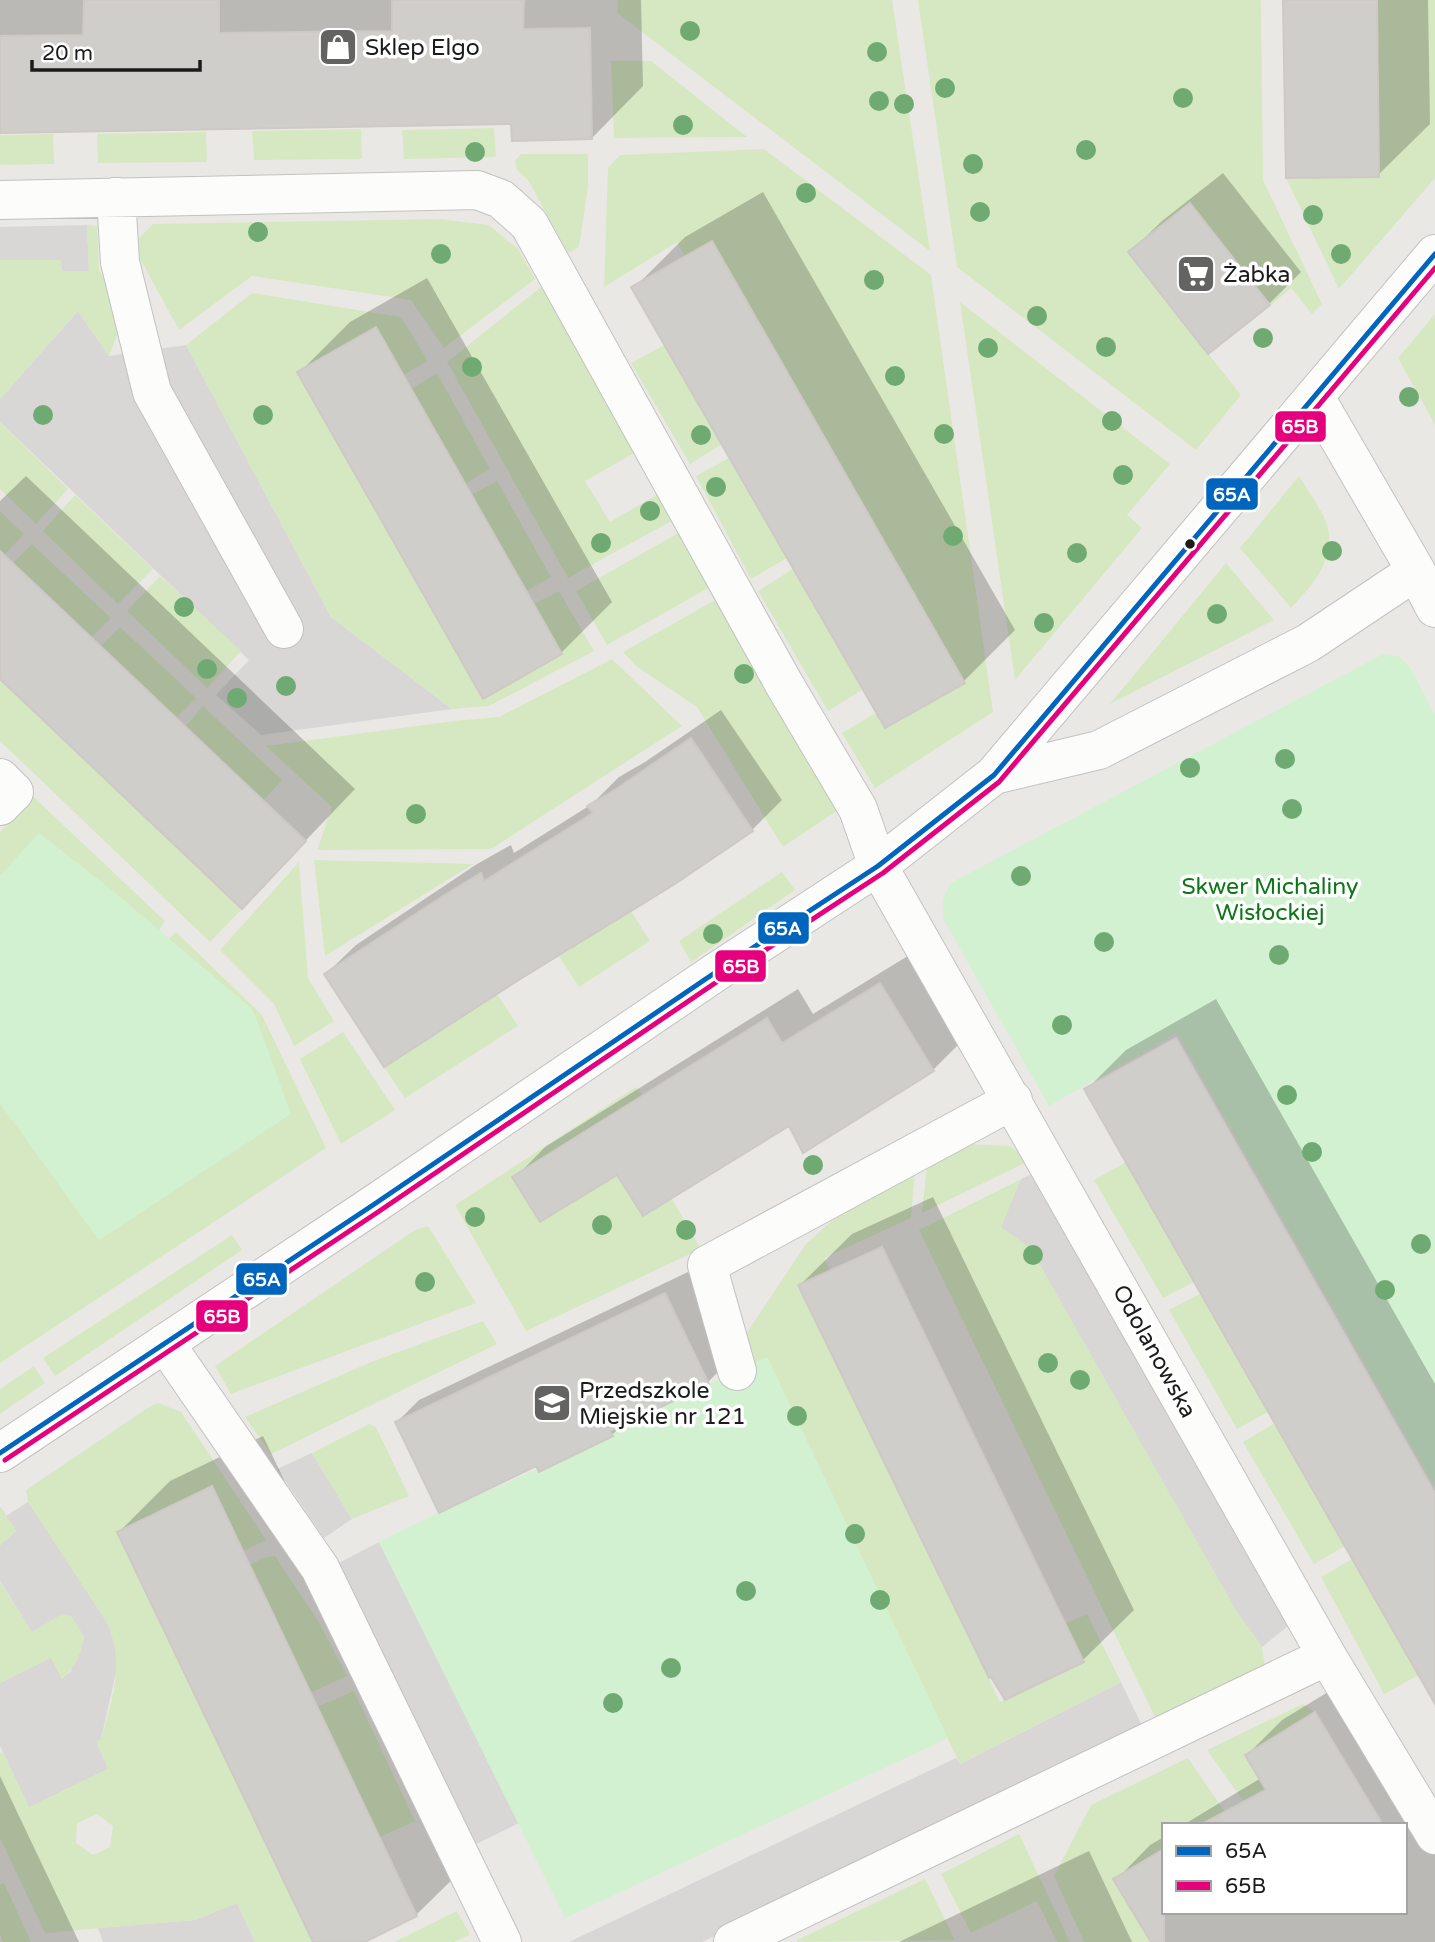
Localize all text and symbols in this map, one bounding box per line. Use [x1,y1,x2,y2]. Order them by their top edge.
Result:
shop icon: Sklep Elgo [317,26,359,68]
scale bar [32,28,200,72]
place label: Sklep Elgo [365,34,480,62]
text: 20 m [42,41,93,66]
supermarket icon: Żabka [1175,253,1217,295]
place label: Żabka [1223,261,1290,289]
line badge: 65B [1274,410,1327,443]
text: 65B [1281,416,1319,438]
line badge: 65A [1205,477,1259,511]
text: 65A [1213,484,1251,506]
unlabelled marker [1183,537,1197,551]
park label: Skwer Michaliny Wisłockiej [1182,873,1358,927]
line badge: 65A [757,911,810,945]
text: 65A [764,918,802,940]
line badge: 65B [714,949,767,983]
text: 65B [722,956,760,978]
line badge: 65A [235,1262,288,1296]
text: 65A [243,1269,281,1291]
street label: Odolanowska [1106,1280,1202,1423]
line badge: 65B [195,1299,249,1333]
text: 65B [203,1306,241,1328]
place label: Przedszkole Miejskie nr 121 [579,1377,746,1431]
school or university icon: Przedszkole Miejskie nr 121 [531,1382,573,1424]
legend [1162,1823,1407,1914]
text: 65A [1225,1839,1267,1864]
text: 65B [1225,1874,1266,1899]

